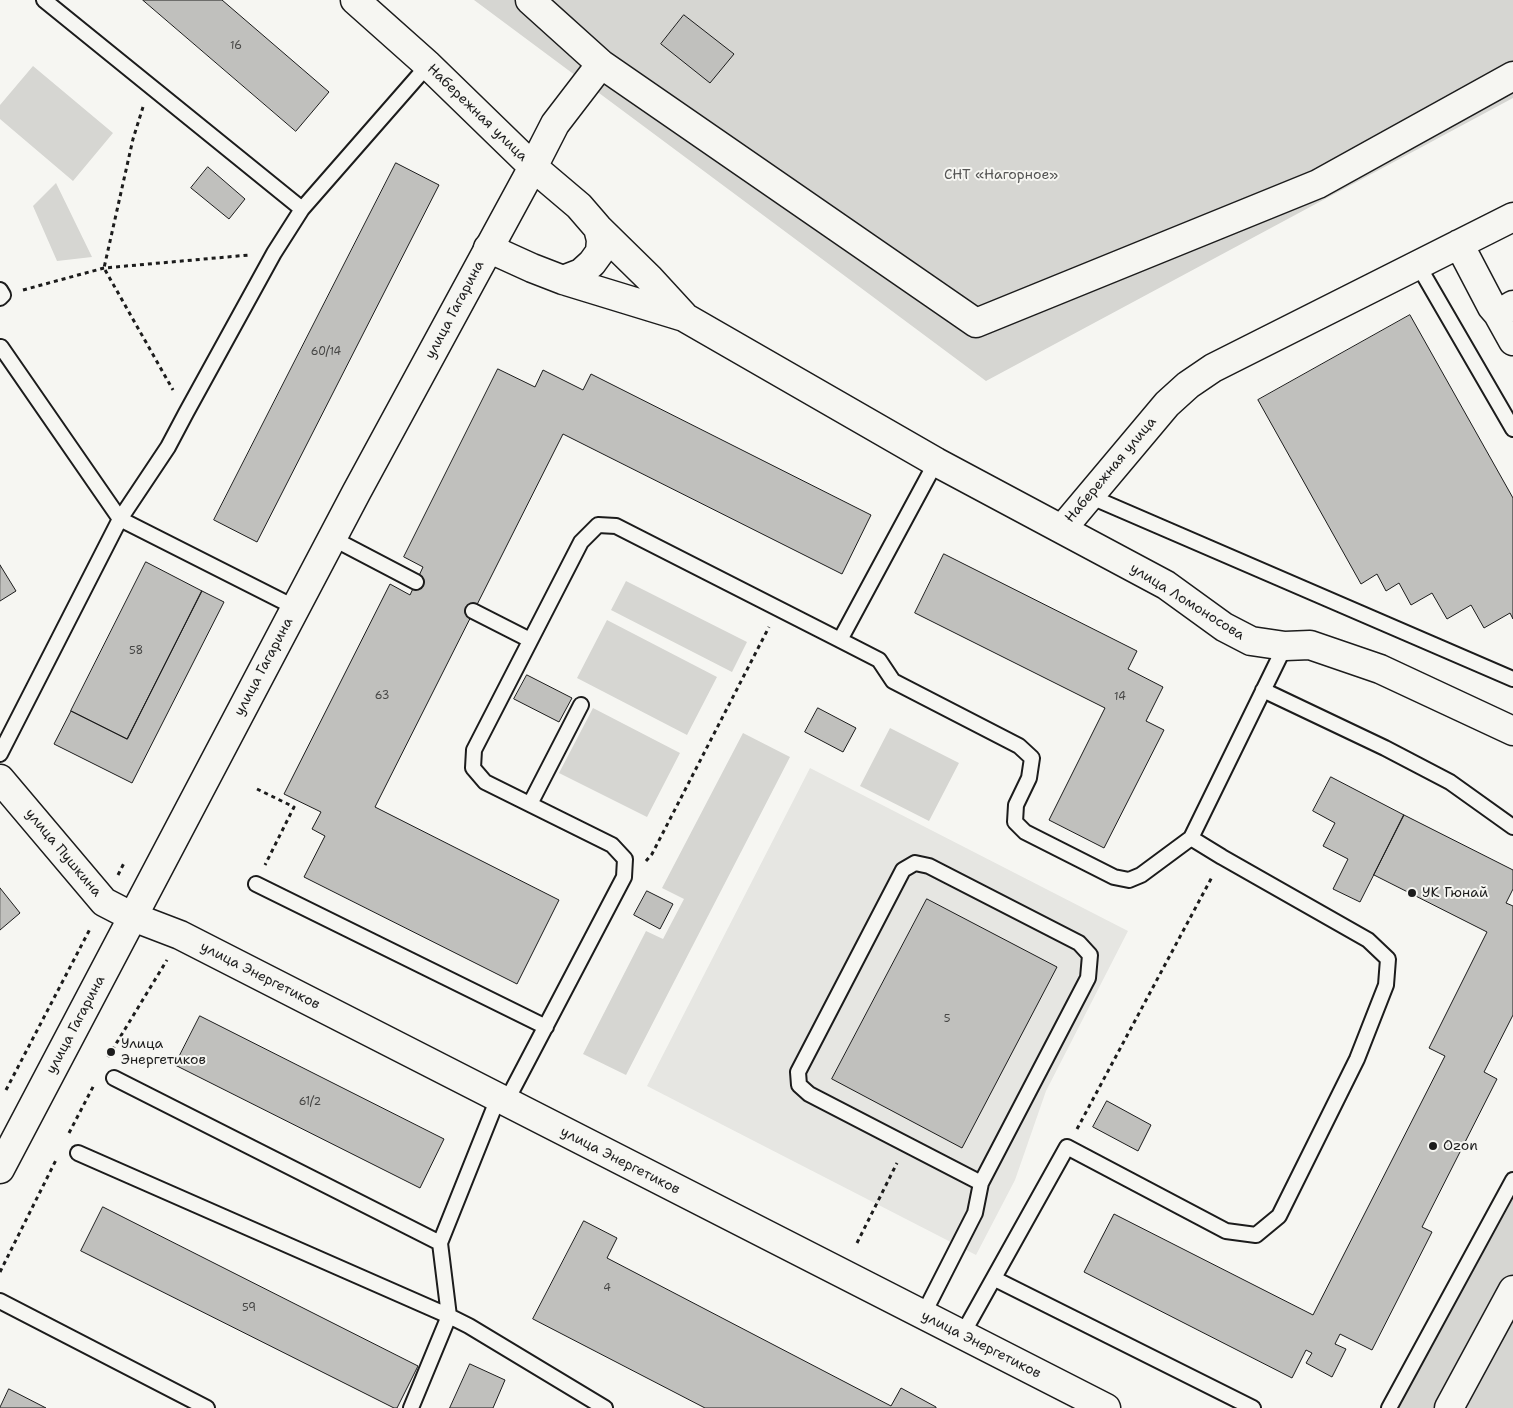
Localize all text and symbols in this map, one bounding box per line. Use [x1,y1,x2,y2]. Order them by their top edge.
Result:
house number: 16 [230,39,242,53]
street label: Набережная улица [423,61,531,165]
park label: СНТ «Нагорное» [944,167,1058,183]
street label: улица Гагарина [422,258,488,362]
house number: 60/14 [311,345,341,359]
street label: Набережная улица [1062,414,1160,526]
street label: улица Ломоносова [1127,560,1247,644]
street label: улица Гагарина [231,615,297,719]
house number: 58 [129,644,143,658]
house number: 63 [375,689,389,703]
house number: 14 [1114,690,1126,704]
street label: улица Пушкина [21,806,105,900]
place label: УК Гюнай [1422,885,1488,901]
marker: УК Гюнай [1406,887,1418,899]
street label: улица Энергетиков [197,939,323,1013]
street label: улица Гагарина [43,973,109,1077]
house number: 5 [944,1012,950,1026]
place label: Улица Энергетиков [121,1036,206,1068]
marker: Улица Энергетиков [105,1046,117,1058]
house number: 61/2 [299,1095,321,1109]
street label: улица Энергетиков [557,1124,683,1198]
place label: Ozon [1443,1138,1478,1154]
marker: Ozon [1427,1140,1439,1152]
house number: 4 [603,1281,611,1295]
house number: 59 [242,1301,256,1315]
street label: улица Энергетиков [918,1308,1044,1382]

